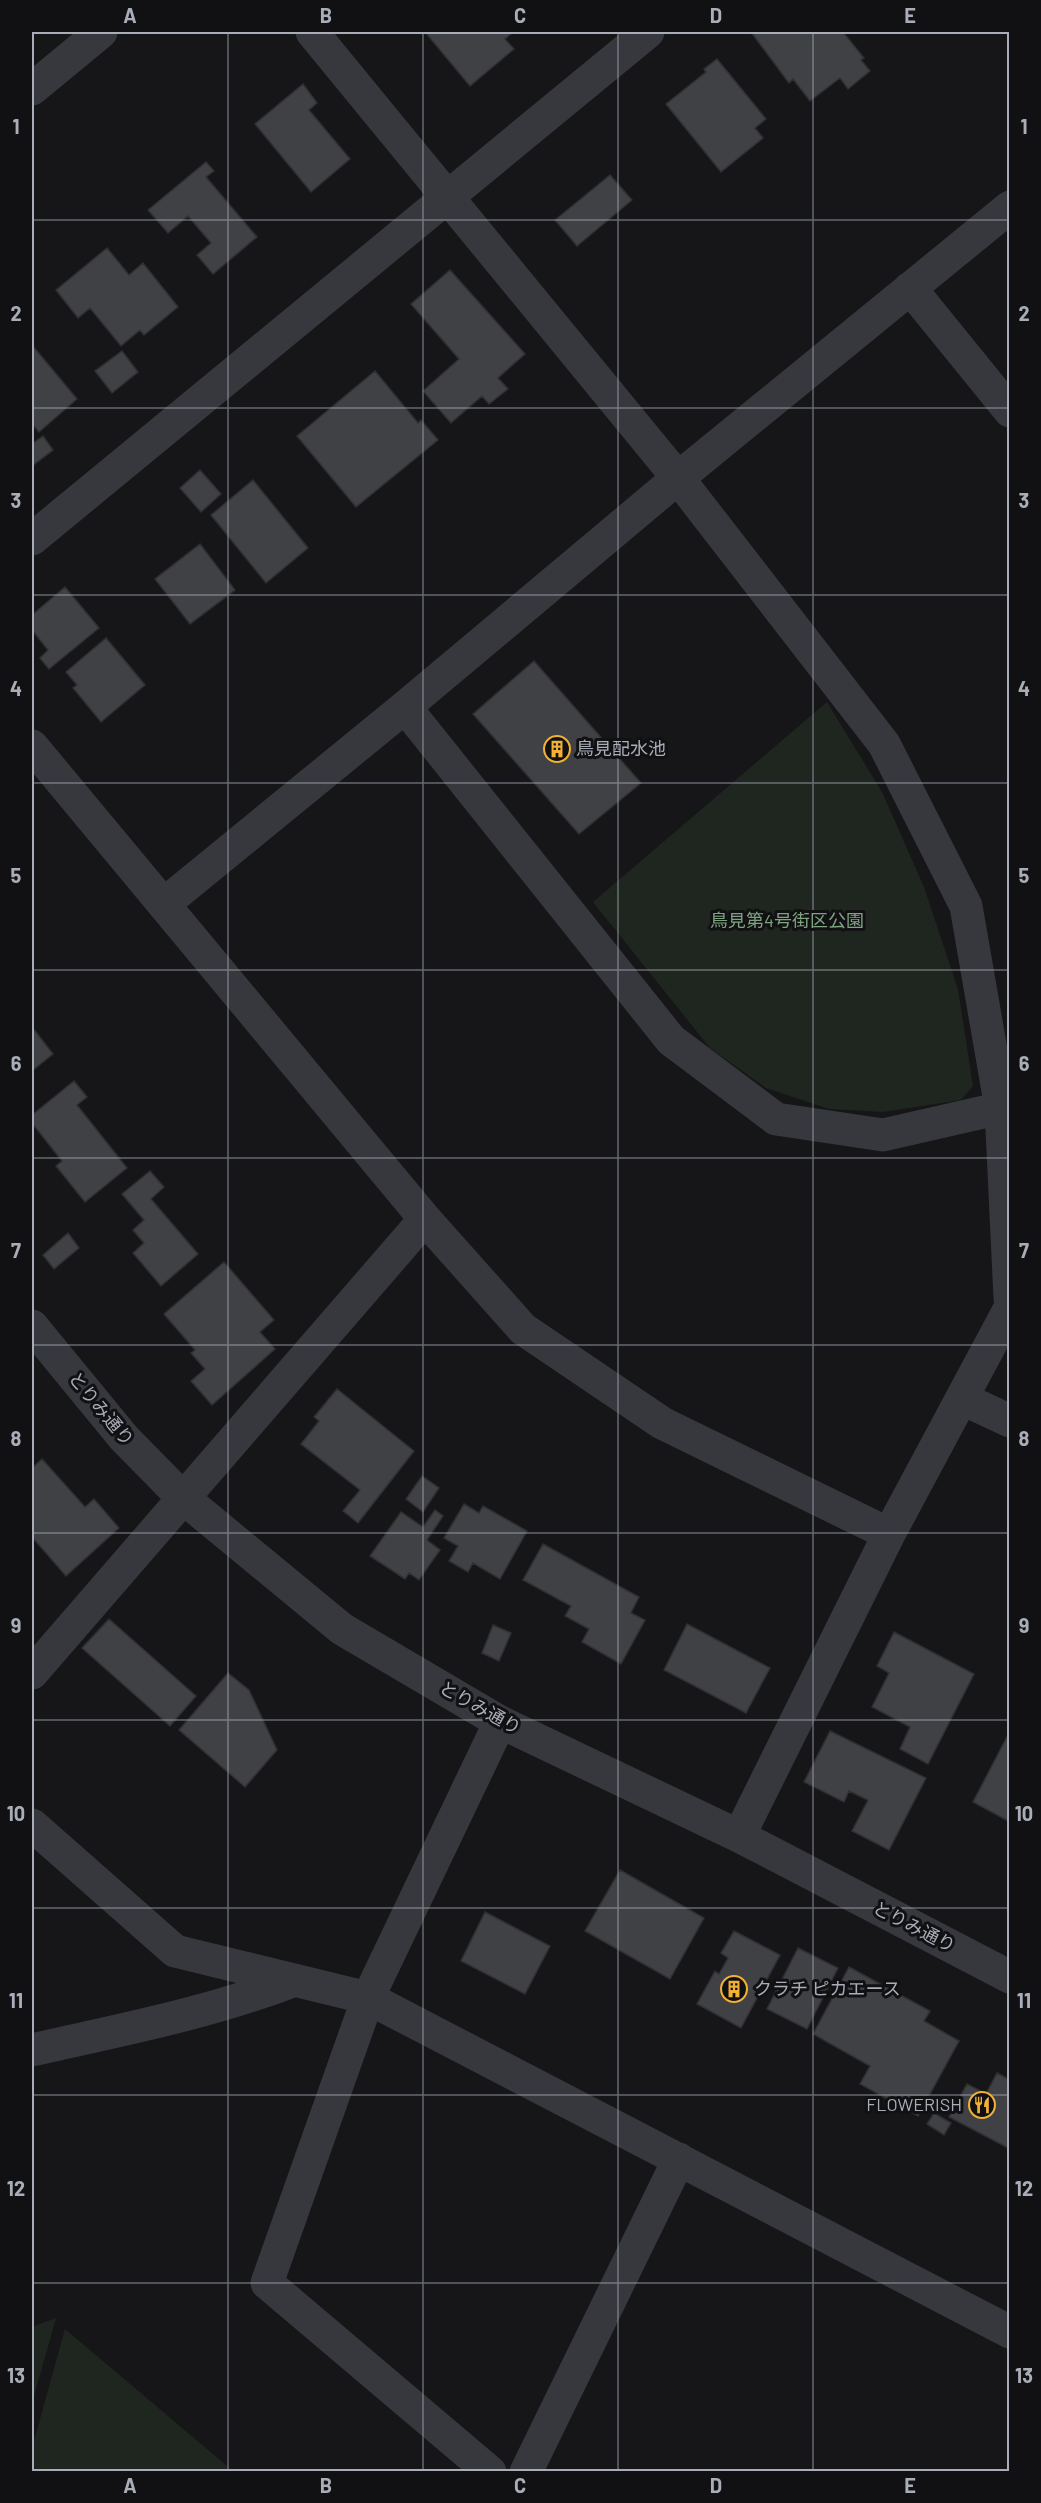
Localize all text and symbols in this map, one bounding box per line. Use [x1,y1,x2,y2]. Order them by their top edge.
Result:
text: A [123,3,137,27]
text: B [320,3,332,27]
text: C [514,3,526,27]
text: D [710,3,722,27]
text: E [904,3,916,27]
text: 1 [12,114,20,138]
text: 1 [1020,114,1028,138]
text: 2 [10,301,22,325]
text: 2 [1018,301,1030,325]
text: 3 [11,488,21,512]
text: 3 [1019,488,1029,512]
text: 4 [10,676,22,700]
text: 4 [1018,676,1030,700]
building icon: 鳥見配水池 [542,734,572,764]
place label: 鳥見配水池 [576,737,666,759]
text: 5 [11,863,22,887]
text: 5 [1019,863,1030,887]
park label: 鳥見第4号街区公園 [710,909,864,931]
text: 6 [11,1051,22,1075]
text: 6 [1019,1051,1030,1075]
text: 7 [11,1238,21,1262]
text: 7 [1019,1238,1029,1262]
street label: とりみ通り [64,1367,139,1450]
text: 8 [11,1426,22,1450]
text: 8 [1019,1426,1030,1450]
text: 9 [11,1613,21,1637]
text: 9 [1019,1613,1029,1637]
street label: とりみ通り [436,1676,525,1739]
text: 10 [7,1801,25,1825]
text: 10 [1015,1801,1033,1825]
street label: とりみ通り [869,1896,960,1956]
building icon: クラチ ピカエース [719,1974,749,2004]
place label: クラチ ピカエース [754,1977,901,1999]
text: 11 [9,1988,23,2012]
text: 11 [1017,1988,1031,2012]
restaurant icon: FLOWERISH [967,2090,997,2120]
place label: FLOWERISH [866,2093,962,2115]
text: 12 [7,2176,25,2200]
text: 12 [1015,2176,1033,2200]
text: 13 [7,2363,25,2387]
text: 13 [1015,2363,1033,2387]
text: A [123,2473,137,2497]
text: B [320,2473,332,2497]
text: C [514,2473,526,2497]
text: D [710,2473,722,2497]
text: E [904,2473,916,2497]

